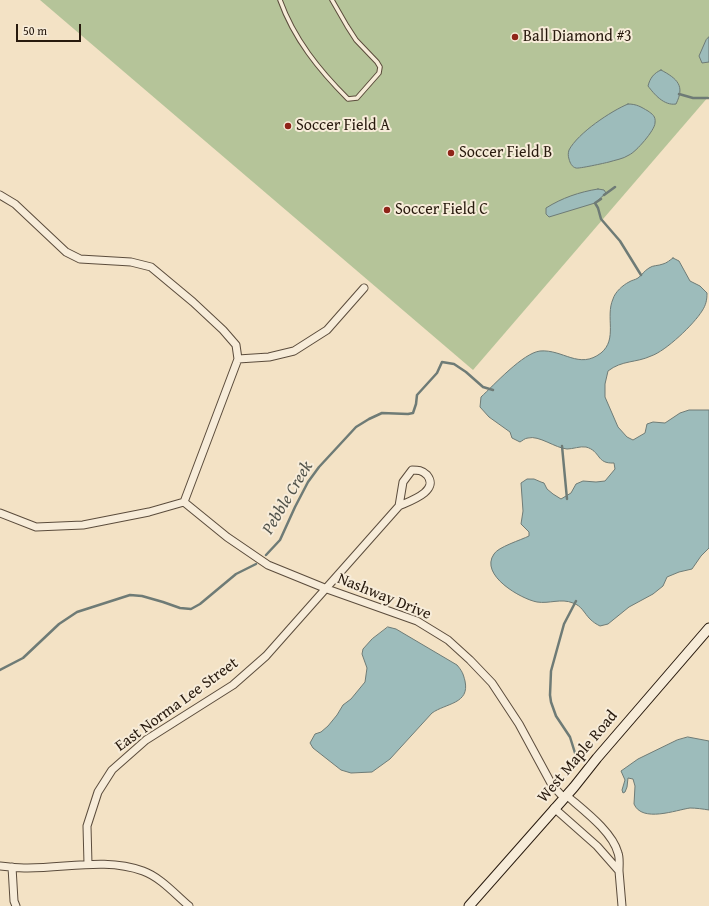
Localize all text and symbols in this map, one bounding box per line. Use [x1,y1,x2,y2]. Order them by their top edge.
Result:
scale bar [18,16,83,42]
text: 50 m [23,22,47,39]
place label: Ball Diamond #3 [523,27,632,47]
marker: Ball Diamond #3 [510,32,520,42]
place label: Soccer Field A [296,116,390,136]
marker: Soccer Field A [283,121,293,131]
place label: Soccer Field B [459,143,552,163]
marker: Soccer Field B [446,148,456,158]
place label: Soccer Field C [395,200,488,220]
marker: Soccer Field C [382,205,392,215]
water label: Pebble Creek [258,458,318,538]
street label: Nashway Drive [334,569,434,625]
street label: East Norma Lee Street [112,654,242,756]
street label: West Maple Road [534,707,622,807]

